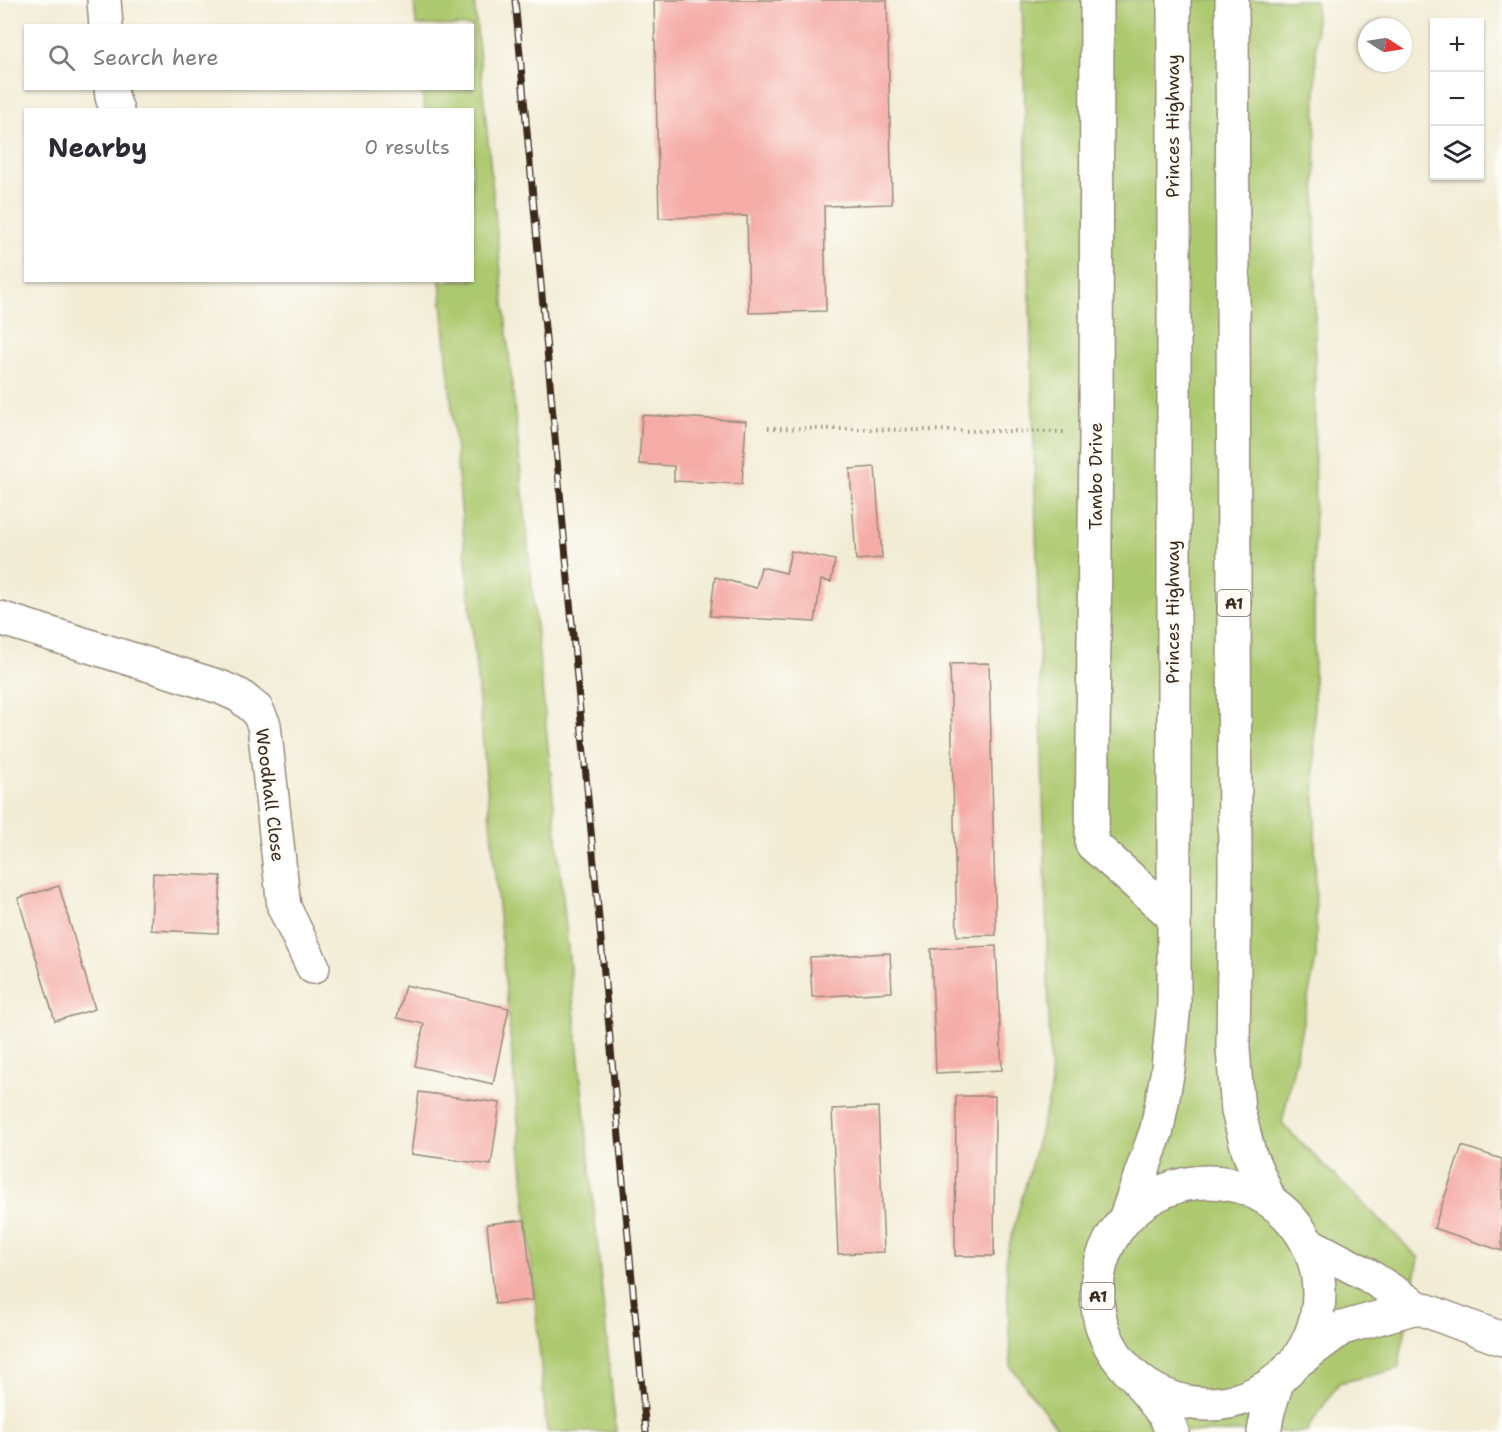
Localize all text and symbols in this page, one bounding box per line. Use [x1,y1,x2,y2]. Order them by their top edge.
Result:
north arrow [1358,18,1412,72]
map controls [1430,18,1484,180]
button: + [1430,18,1484,72]
search box [24,24,474,90]
icon: search [45,41,78,74]
text: Search here [93,43,219,72]
street label: Princes Highway [1161,54,1185,198]
button: − [1430,72,1484,126]
button: layers [1430,126,1484,180]
text: Nearby [48,130,147,165]
text: 0 results [364,134,450,160]
street label: Tambo Drive [1084,422,1108,530]
street label: Princes Highway [1161,540,1185,684]
road number: A1 [1218,590,1250,616]
street label: Woodhall Close [250,727,290,863]
road number: A1 [1082,1283,1114,1309]

